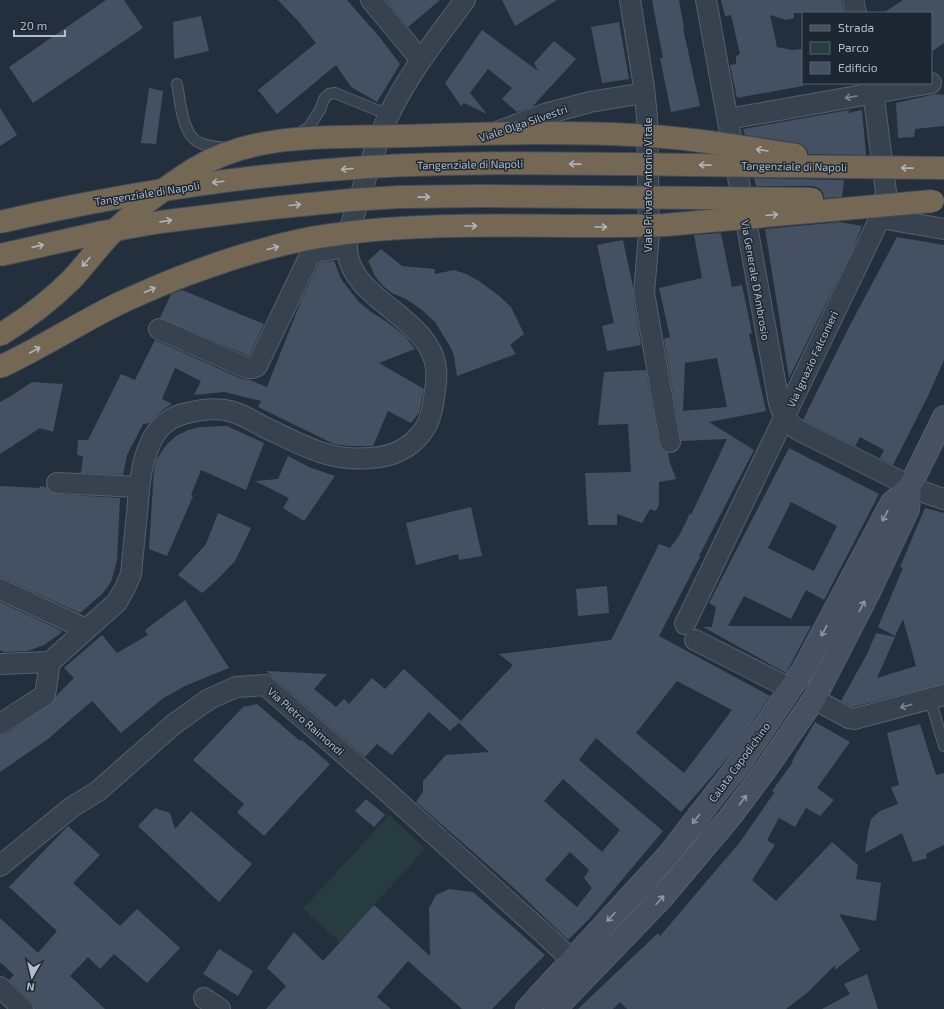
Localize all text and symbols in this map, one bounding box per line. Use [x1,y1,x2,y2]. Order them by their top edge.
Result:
scale bar [14,12,65,38]
legend [802,12,932,84]
text: 20 m [20,18,47,32]
text: Strada [838,20,874,34]
text: Parco [838,40,869,54]
text: Edificio [838,60,878,74]
one-way arrow [845,93,858,101]
street label: Viale Olga Silvestri [477,102,569,144]
street label: Viale Privato Antonio Vitale [641,117,654,253]
one-way arrow [756,146,769,154]
street label: Tangenziale di Napoli [417,157,523,171]
street label: Tangenziale di Napoli [741,159,847,173]
one-way arrow [569,160,582,168]
one-way arrow [699,161,712,169]
one-way arrow [901,164,914,172]
one-way arrow [341,165,354,172]
street label: Tangenziale di Napoli [94,178,200,208]
one-way arrow [212,178,225,185]
one-way arrow [417,193,430,201]
one-way arrow [288,202,301,209]
one-way arrow [765,211,778,218]
one-way arrow [159,217,172,225]
street label: Via Generale D'Ambrosio [739,219,773,341]
one-way arrow [464,222,477,230]
one-way arrow [594,223,607,231]
one-way arrow [31,242,44,249]
one-way arrow [266,243,279,251]
one-way arrow [82,256,91,267]
one-way arrow [144,286,156,293]
street label: Via Ignazio Falconieri [784,309,840,409]
one-way arrow [29,345,41,353]
one-way arrow [881,510,888,522]
one-way arrow [859,600,866,612]
one-way arrow [820,624,827,636]
street label: Via Pietro Raimondi [265,684,347,758]
one-way arrow [900,702,913,710]
street label: Calata Capodichino [706,720,772,804]
one-way arrow [739,795,747,806]
one-way arrow [692,813,700,824]
one-way arrow [655,895,665,905]
one-way arrow [606,912,616,922]
north arrow [12,957,52,997]
text: N [26,980,35,994]

